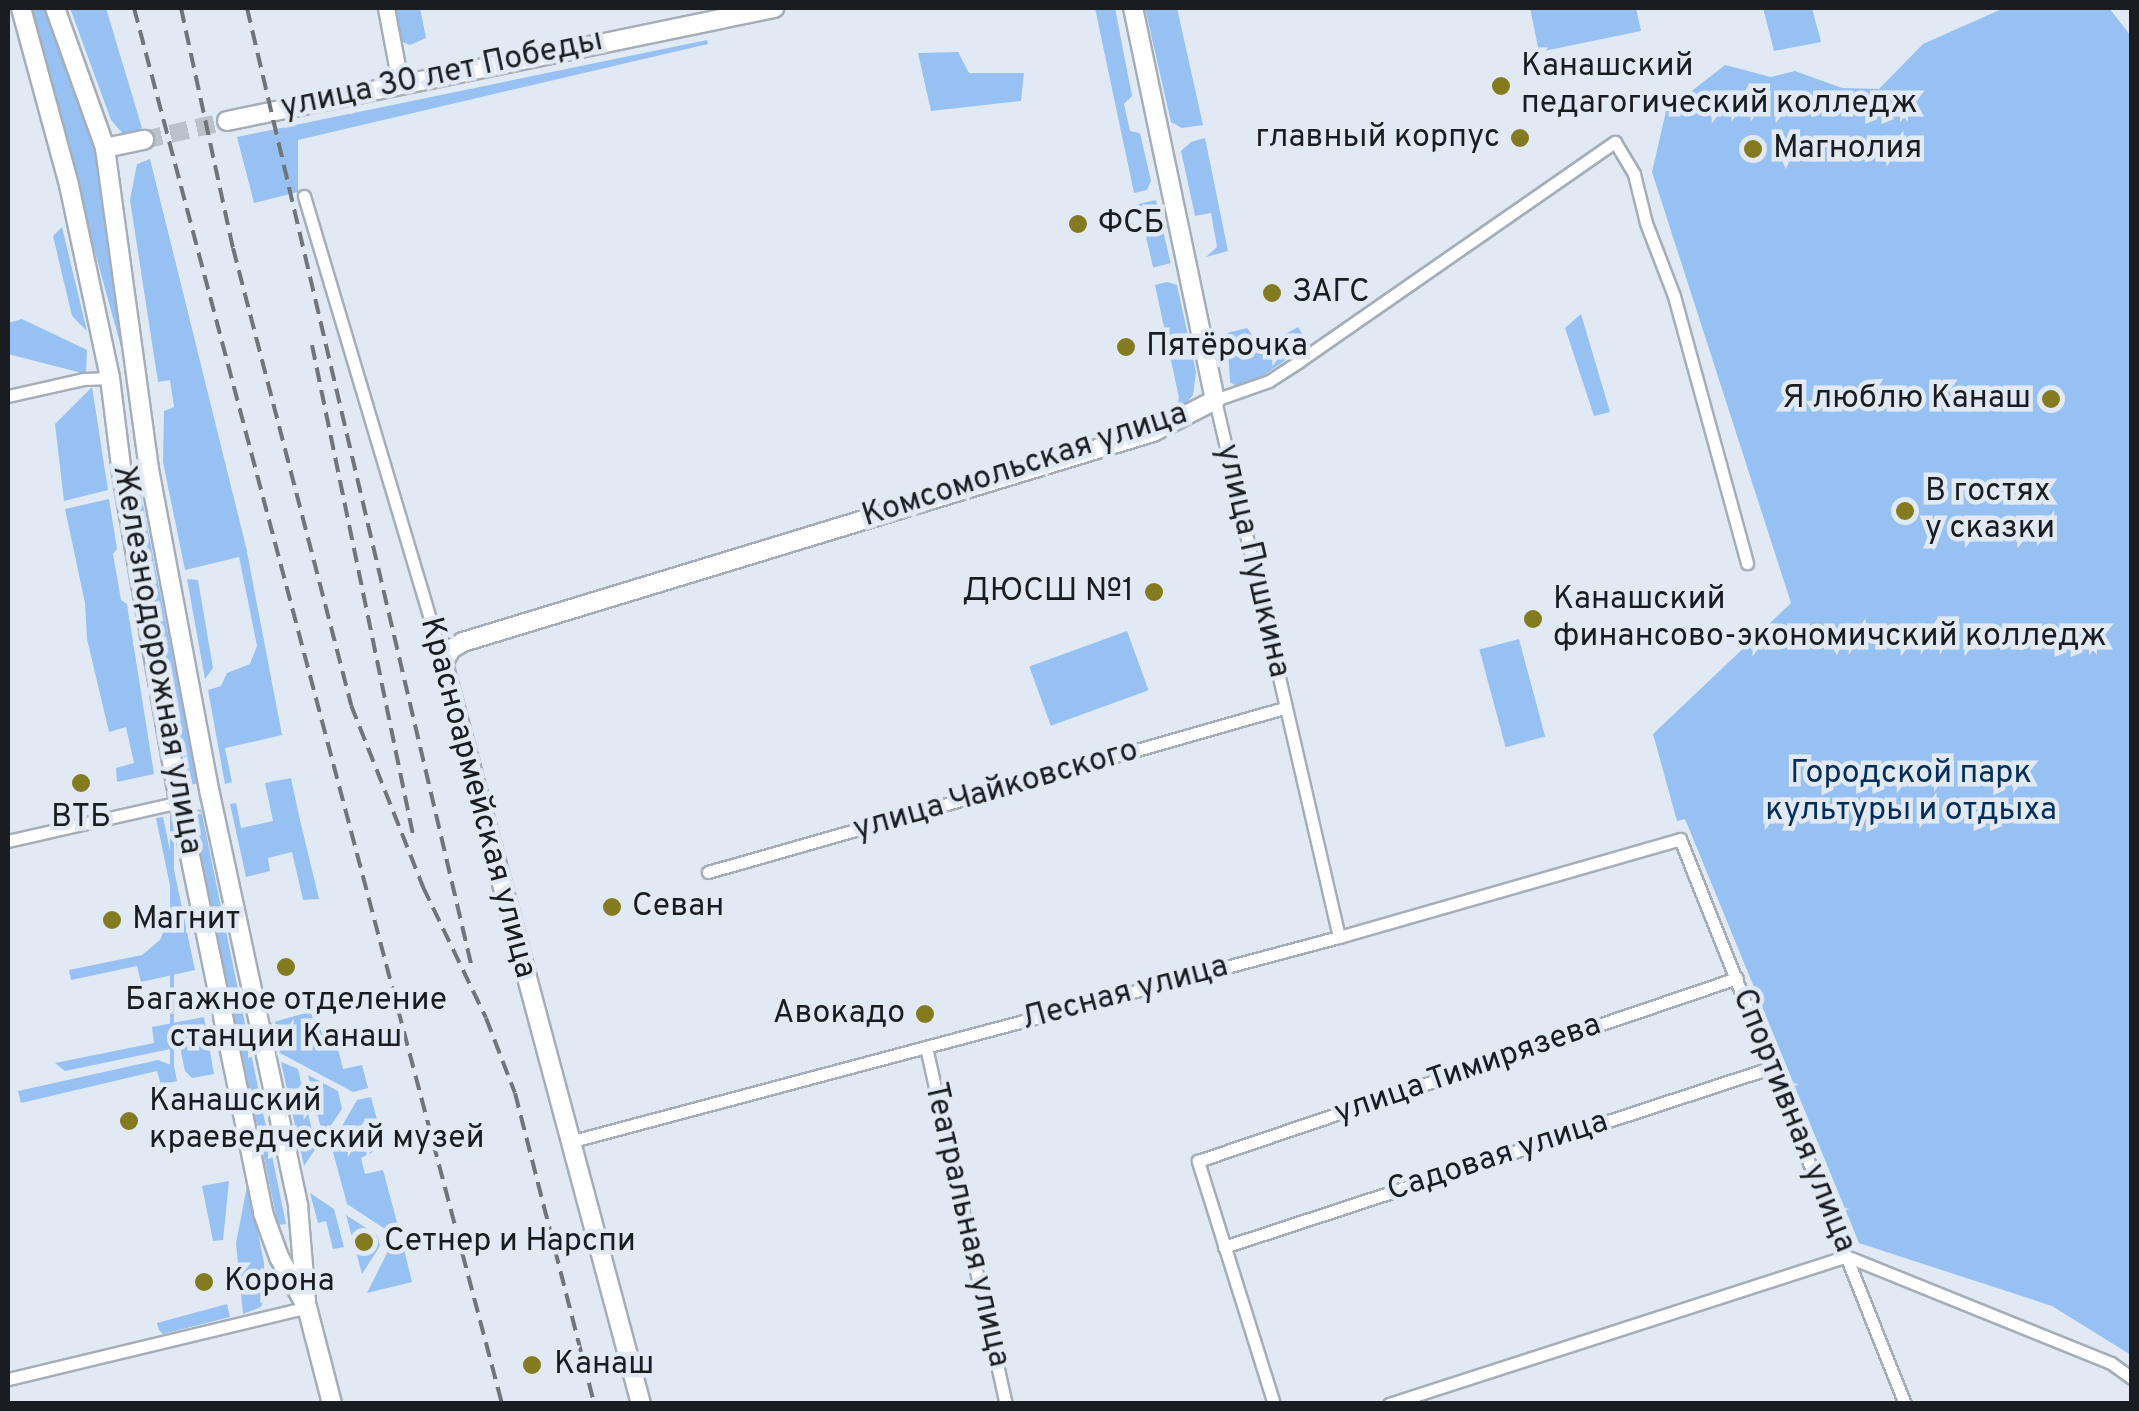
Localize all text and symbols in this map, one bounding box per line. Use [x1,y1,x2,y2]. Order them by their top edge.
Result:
street label: улица 30 лет Победы [278,22,606,128]
place label: Канашский педагогический колледж [1521,49,1918,124]
marker: Канашский педагогический колледж [1490,75,1512,97]
place label: главный корпус [1256,119,1500,157]
marker: главный корпус [1509,127,1531,149]
place label: Магнолия [1773,130,1922,168]
marker: Магнолия [1742,138,1764,160]
place label: ФСБ [1098,205,1164,243]
marker: ФСБ [1067,213,1089,235]
place label: ЗАГС [1292,274,1370,312]
marker: ЗАГС [1261,282,1283,304]
place label: Пятёрочка [1146,328,1308,366]
marker: Пятёрочка [1115,336,1137,358]
place label: Я люблю Канаш [1782,380,2031,418]
marker: Я люблю Канаш [2040,388,2062,410]
street label: Комсомольская улица [858,395,1192,537]
street label: улица Пушкина [1206,441,1298,681]
street label: Железнодорожная улица [103,463,209,857]
place label: В гостях у сказки [1925,474,2055,549]
marker: В гостях у сказки [1894,500,1916,522]
place label: ДЮСШ №1 [962,573,1134,611]
marker: ДЮСШ №1 [1143,581,1165,603]
place label: Канашский финансово-экономичский колледж [1553,582,2107,657]
marker: Канашский финансово-экономичский колледж [1522,608,1544,630]
street label: Красноармейская улица [410,613,544,983]
street label: улица Чайковского [849,732,1143,850]
park label: Городской парк культуры и отдыха [1765,756,2057,831]
marker: ВТБ [70,772,92,794]
place label: ВТБ [51,799,111,837]
place label: Севан [632,888,724,926]
marker: Севан [601,896,623,918]
place label: Магнит [132,901,240,939]
marker: Магнит [101,909,123,931]
street label: Лесная улица [1018,948,1232,1040]
marker: Багажное отделение станции Канаш [275,956,297,978]
place label: Багажное отделение станции Канаш [125,983,447,1058]
street label: Спортивная улица [1723,984,1863,1258]
place label: Авокадо [773,995,905,1033]
marker: Авокадо [914,1003,936,1025]
street label: улица Тимирязева [1329,1006,1607,1134]
street label: Театральная улица [915,1079,1017,1371]
place label: Канашский краеведческий музей [149,1084,485,1159]
street label: Садовая улица [1383,1103,1613,1211]
marker: Канашский краеведческий музей [118,1110,140,1132]
place label: Сетнер и Нарспи [384,1223,636,1261]
marker: Сетнер и Нарспи [353,1231,375,1253]
place label: Корона [224,1263,334,1301]
marker: Корона [193,1271,215,1293]
place label: Канаш [554,1346,654,1384]
marker: Канаш [519,1352,545,1378]

